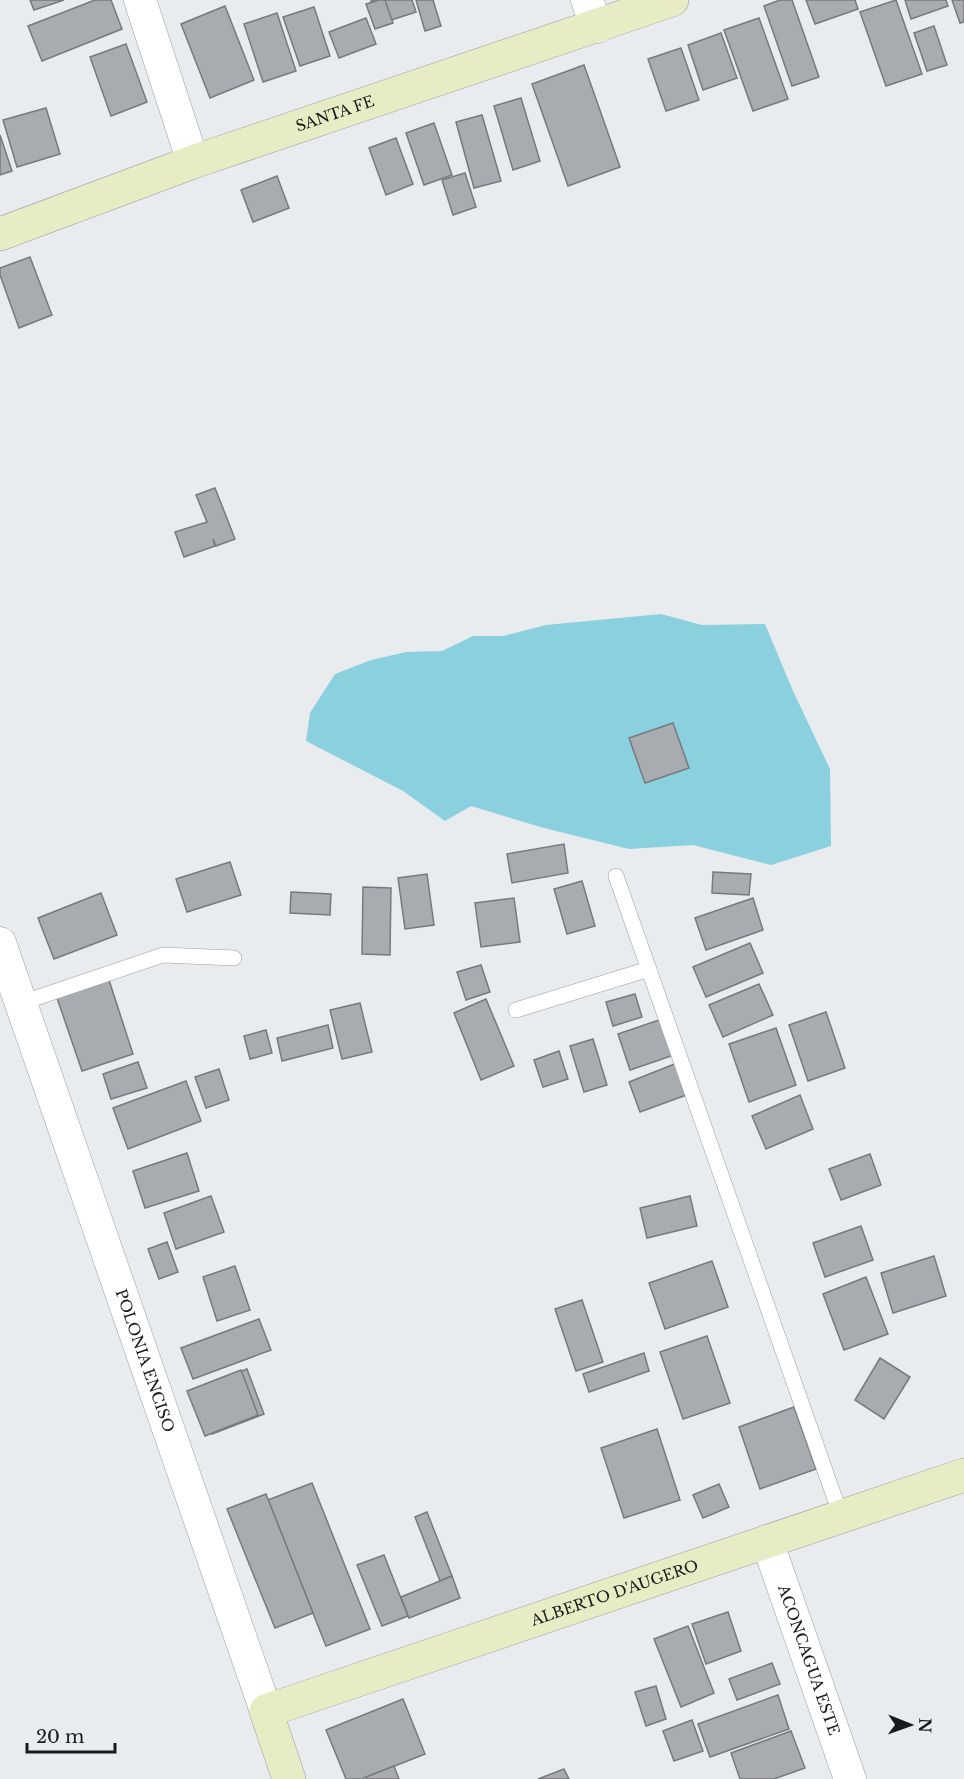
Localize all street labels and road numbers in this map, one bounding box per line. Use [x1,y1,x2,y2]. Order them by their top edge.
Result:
street label: SANTA FE [293,91,377,136]
street label: POLONIA ENCISO [112,1286,179,1435]
street label: ALBERTO D'AUGERO [528,1555,701,1630]
street label: ACONCAGUA ESTE [774,1581,844,1738]

